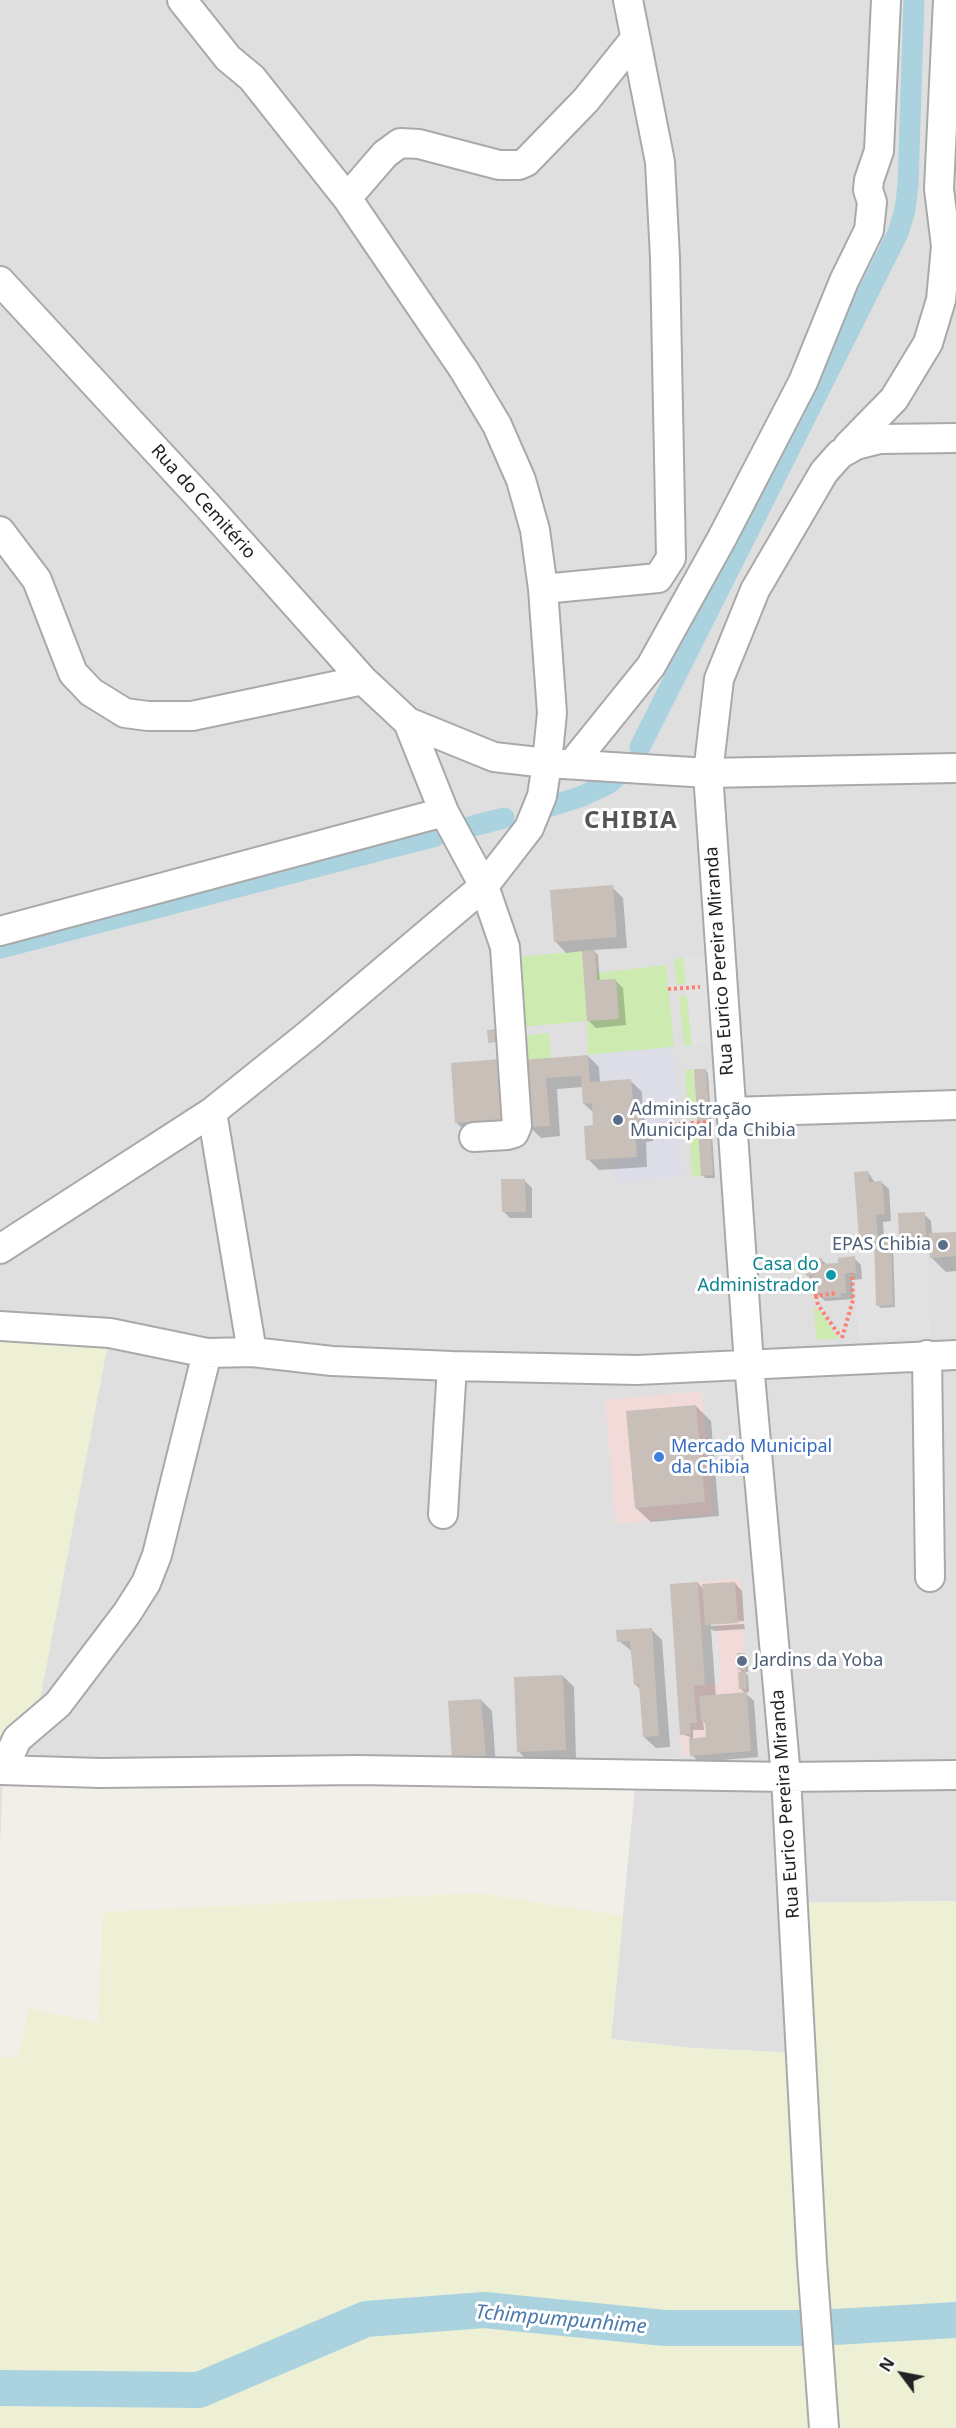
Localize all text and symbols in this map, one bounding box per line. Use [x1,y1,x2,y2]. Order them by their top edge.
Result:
street label: Rua do Cemitério [146,440,260,564]
district label: CHIBIA [584,807,678,835]
street label: Rua Eurico Pereira Miranda [701,846,739,1076]
place label: Administração Municipal da Chibia [630,1099,796,1142]
marker: Administração Municipal da Chibia [611,1113,625,1127]
place label: EPAS Chibia [832,1234,931,1256]
marker: EPAS Chibia [936,1238,950,1252]
place label: Casa do Administrador [698,1254,819,1296]
marker: Casa do Administrador [824,1268,838,1282]
place label: Mercado Municipal da Chibia [671,1436,832,1478]
marker: Mercado Municipal da Chibia [652,1450,666,1464]
place label: Jardins da Yoba [754,1650,883,1672]
marker: Jardins da Yoba [735,1654,749,1668]
street label: Rua Eurico Pereira Miranda [767,1689,805,1919]
water label: Tchimpumpunhime [475,2301,647,2339]
north arrow [872,2344,932,2404]
text: N [874,2353,900,2376]

